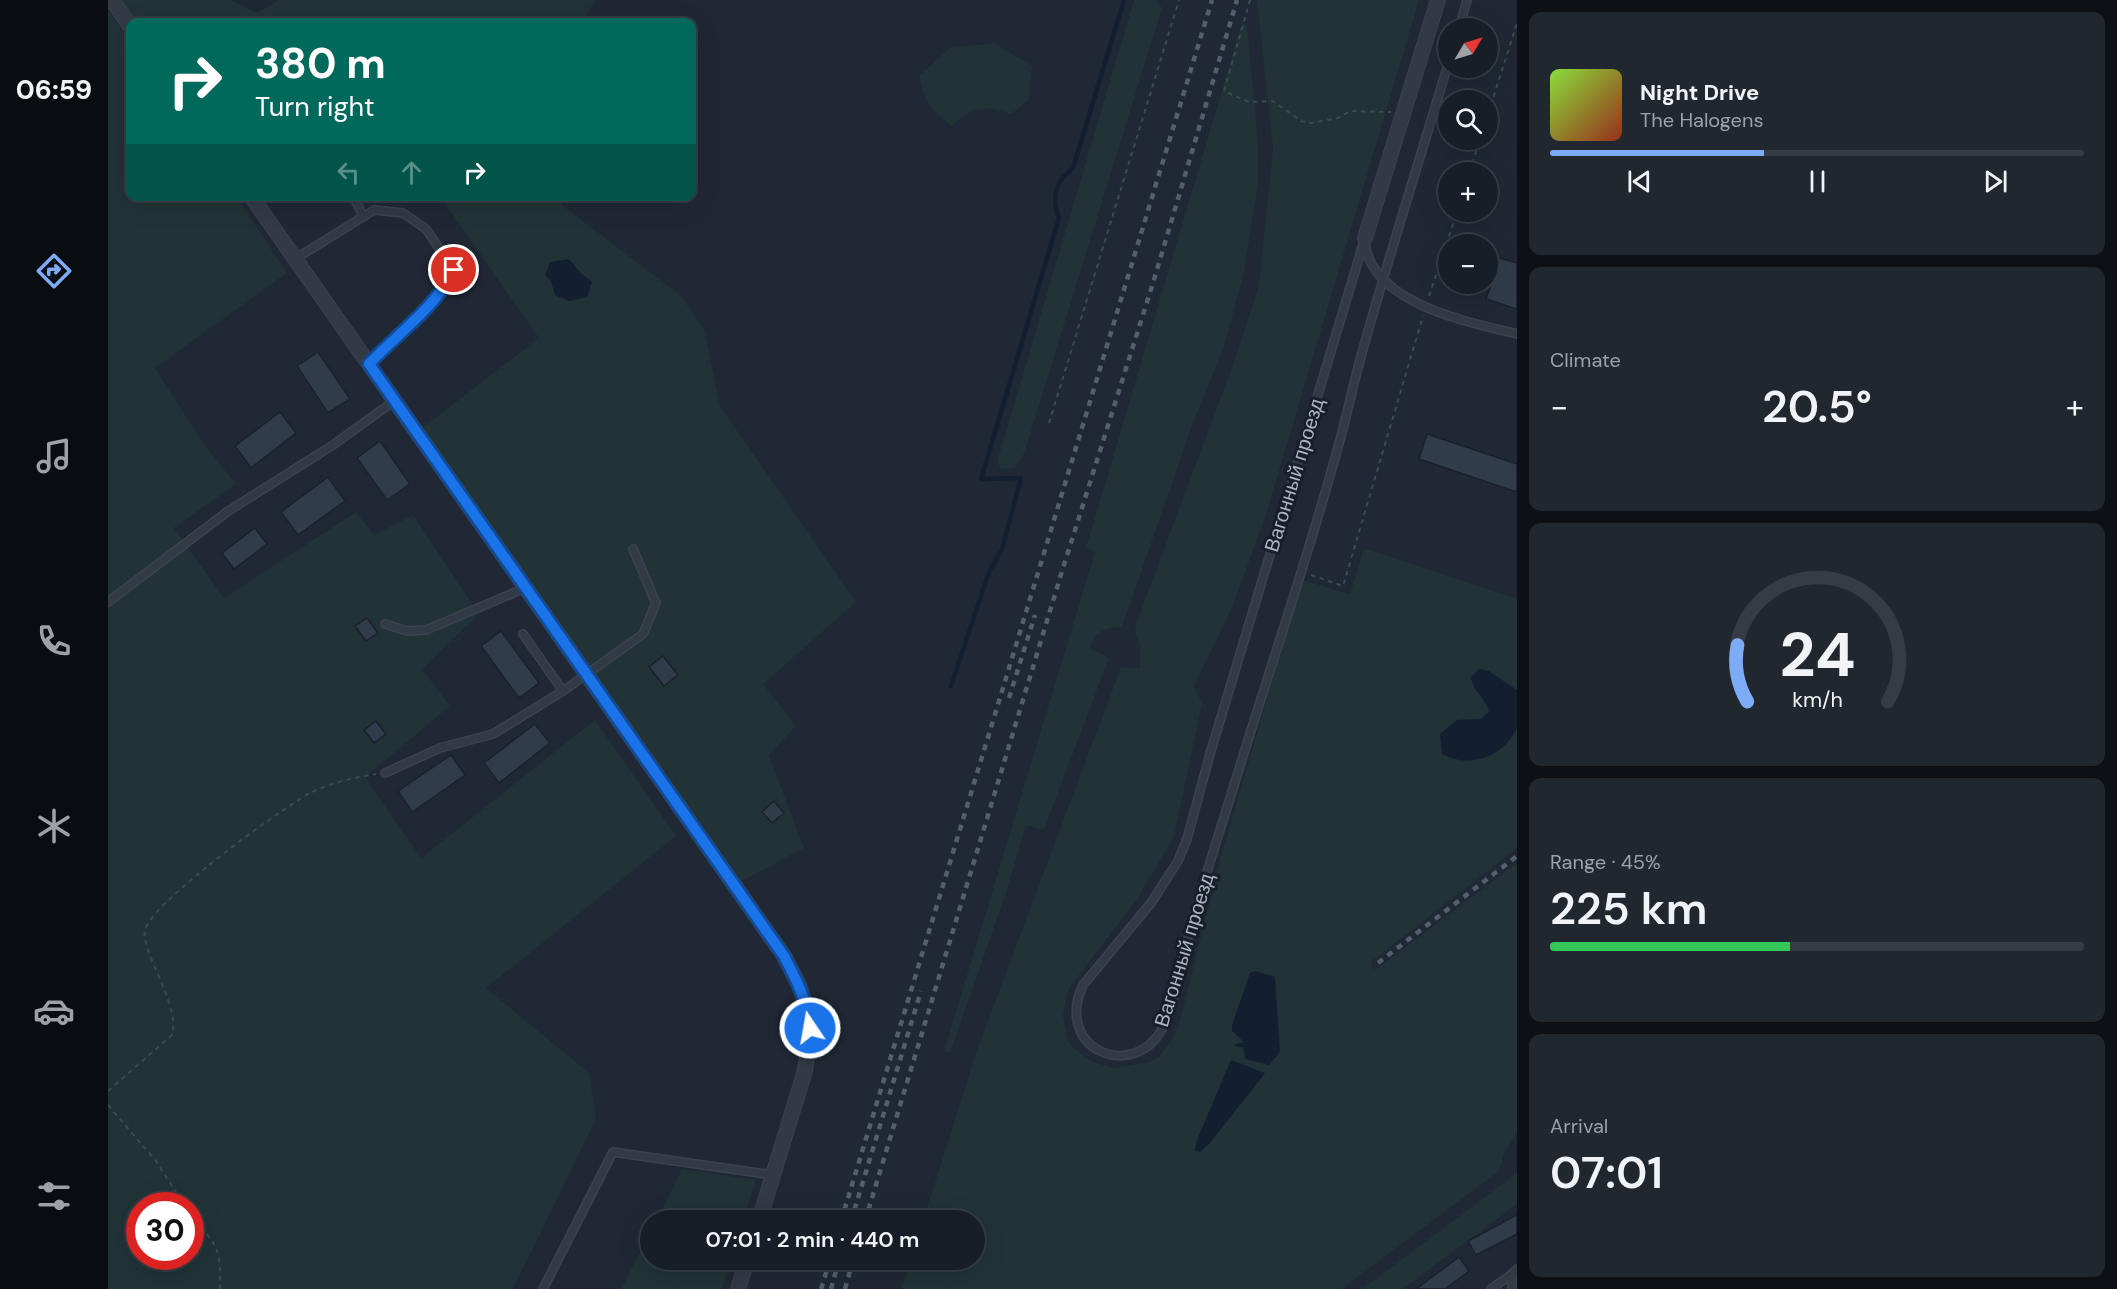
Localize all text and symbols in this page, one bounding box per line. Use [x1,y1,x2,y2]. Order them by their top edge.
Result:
north arrow [1438,18,1498,78]
map controls [1438,18,1498,294]
text: 380 m [255,36,386,91]
icon: right [156,42,234,120]
text: 06:59 [16,72,92,107]
text: Night Drive [1640,78,1759,107]
text: Turn right [255,89,375,124]
button: search [1438,90,1498,150]
text: The Halogens [1640,107,1763,133]
icon: left [332,156,365,189]
icon: ahead [395,156,428,189]
icon: right [458,156,491,189]
button: + [1438,162,1498,222]
icon: previous [1623,165,1656,198]
icon: pause [1801,165,1834,198]
icon: next [1979,165,2012,198]
button: − [1438,234,1498,294]
pin [428,244,479,295]
icon: directions [33,250,75,292]
icon: arrive [437,253,470,286]
text: Climate [1550,347,1621,373]
text: 20.5° [1762,377,1872,436]
text: − [1550,385,1568,428]
text: + [2066,385,2084,428]
street label: Вагонный проезд [1258,395,1330,555]
icon: music [33,435,75,477]
text: 24 [1779,614,1855,695]
icon: phone [33,620,75,662]
text: km/h [1792,686,1842,714]
icon: climate [33,805,75,847]
text: Range · 45% [1550,849,1661,875]
street label: Вагонный проезд [1148,870,1220,1030]
text: 225 km [1550,879,1707,938]
icon: car [33,990,75,1032]
position arrow [778,996,842,1060]
text: Arrival [1550,1113,1608,1139]
text: 07:01 [1550,1143,1663,1202]
icon: filters [33,1175,75,1217]
speed limit sign: 30 [126,1192,204,1270]
text: 07:01 · 2 min · 440 m [706,1225,919,1254]

